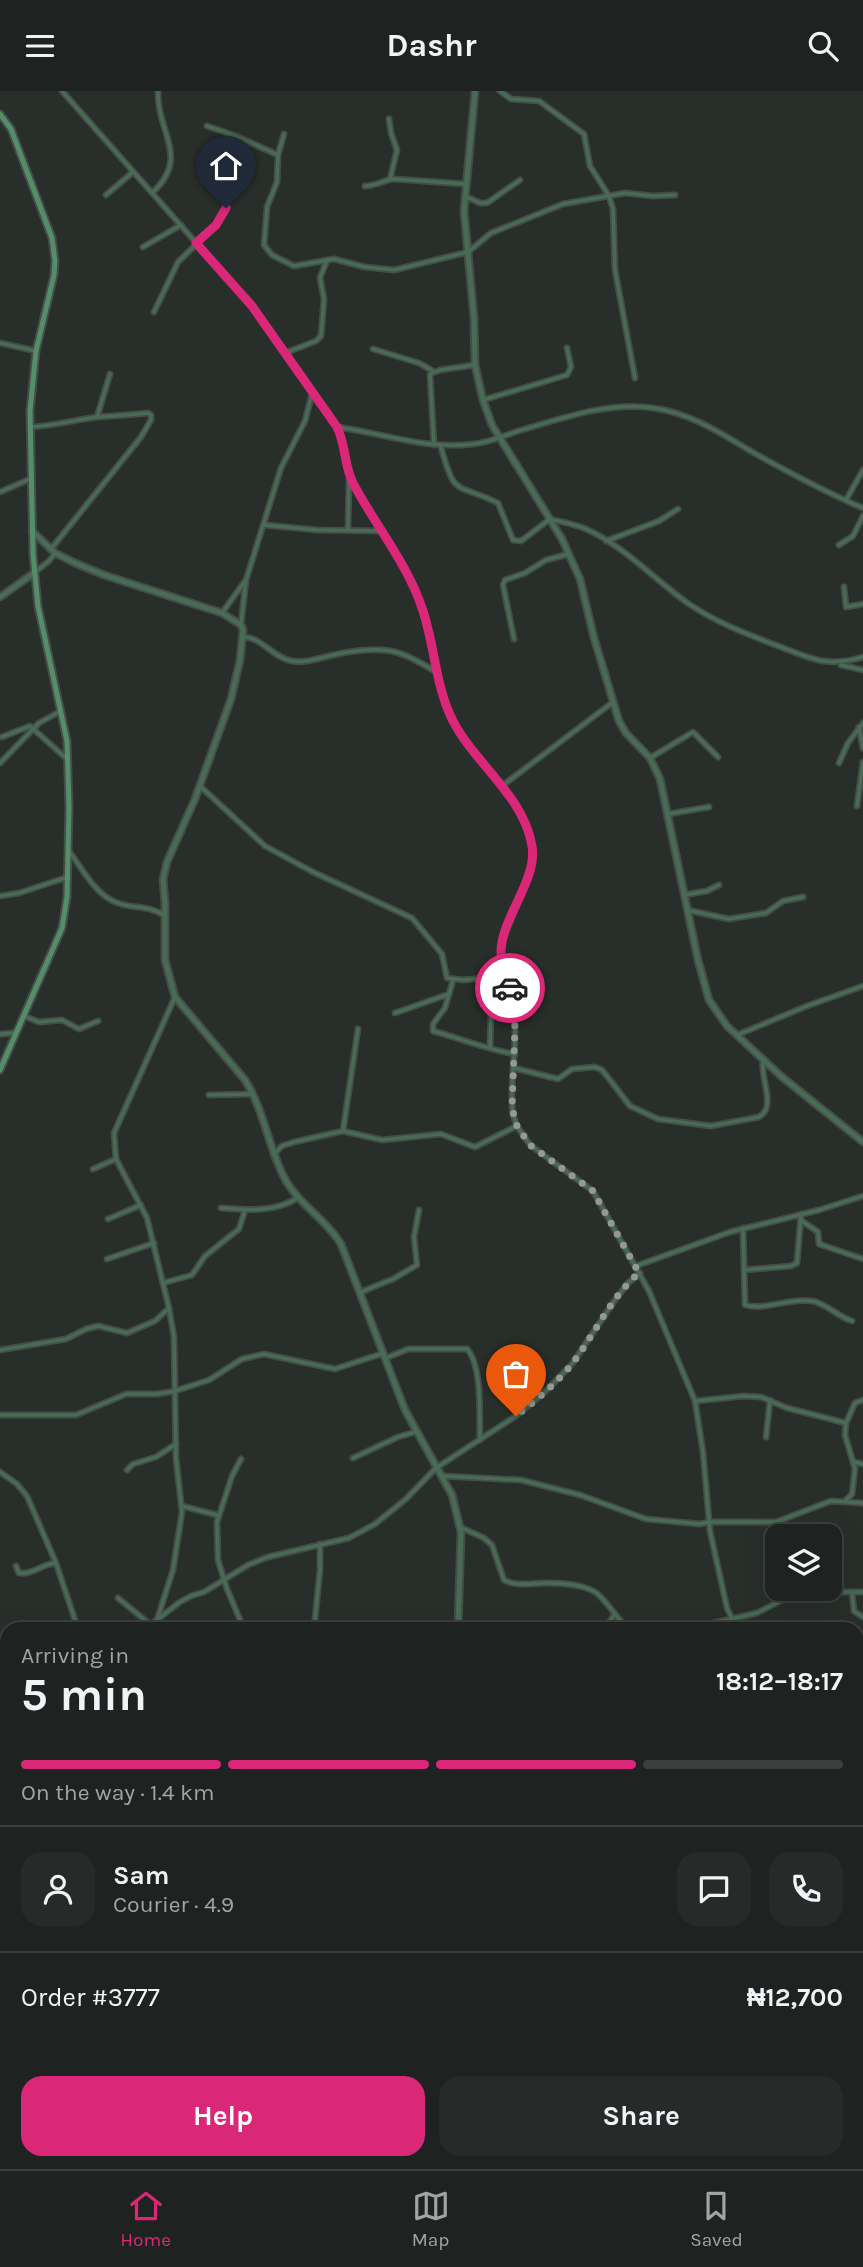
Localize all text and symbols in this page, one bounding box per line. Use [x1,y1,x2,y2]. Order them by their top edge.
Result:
icon: menu [21,27,59,65]
text: Dashr [386,27,477,64]
icon: search [804,27,842,65]
pin [196,136,256,208]
icon: home [207,147,245,185]
courier [475,953,545,1023]
icon: car [491,969,529,1007]
pin [486,1344,546,1416]
icon: bag [497,1355,535,1393]
map controls [765,1524,842,1601]
button: layers [765,1524,842,1601]
text: Arriving in [21,1642,129,1669]
text: 18:12–18:17 [716,1666,843,1697]
text: 5 min [21,1668,147,1722]
text: On the way · 1.4 km [21,1779,215,1806]
button: person [21,1852,95,1926]
button: chat [677,1852,751,1926]
button: phone [769,1852,843,1926]
text: Sam [113,1860,169,1891]
text: Courier · 4.9 [113,1891,234,1918]
text: Order #3777 [21,1982,160,2013]
text: ₦12,700 [747,1982,843,2013]
button: Help [21,2076,425,2156]
button: Share [439,2076,843,2156]
tab: Home [120,2187,171,2251]
tab: Map [412,2187,450,2251]
tab: Saved [690,2187,743,2251]

